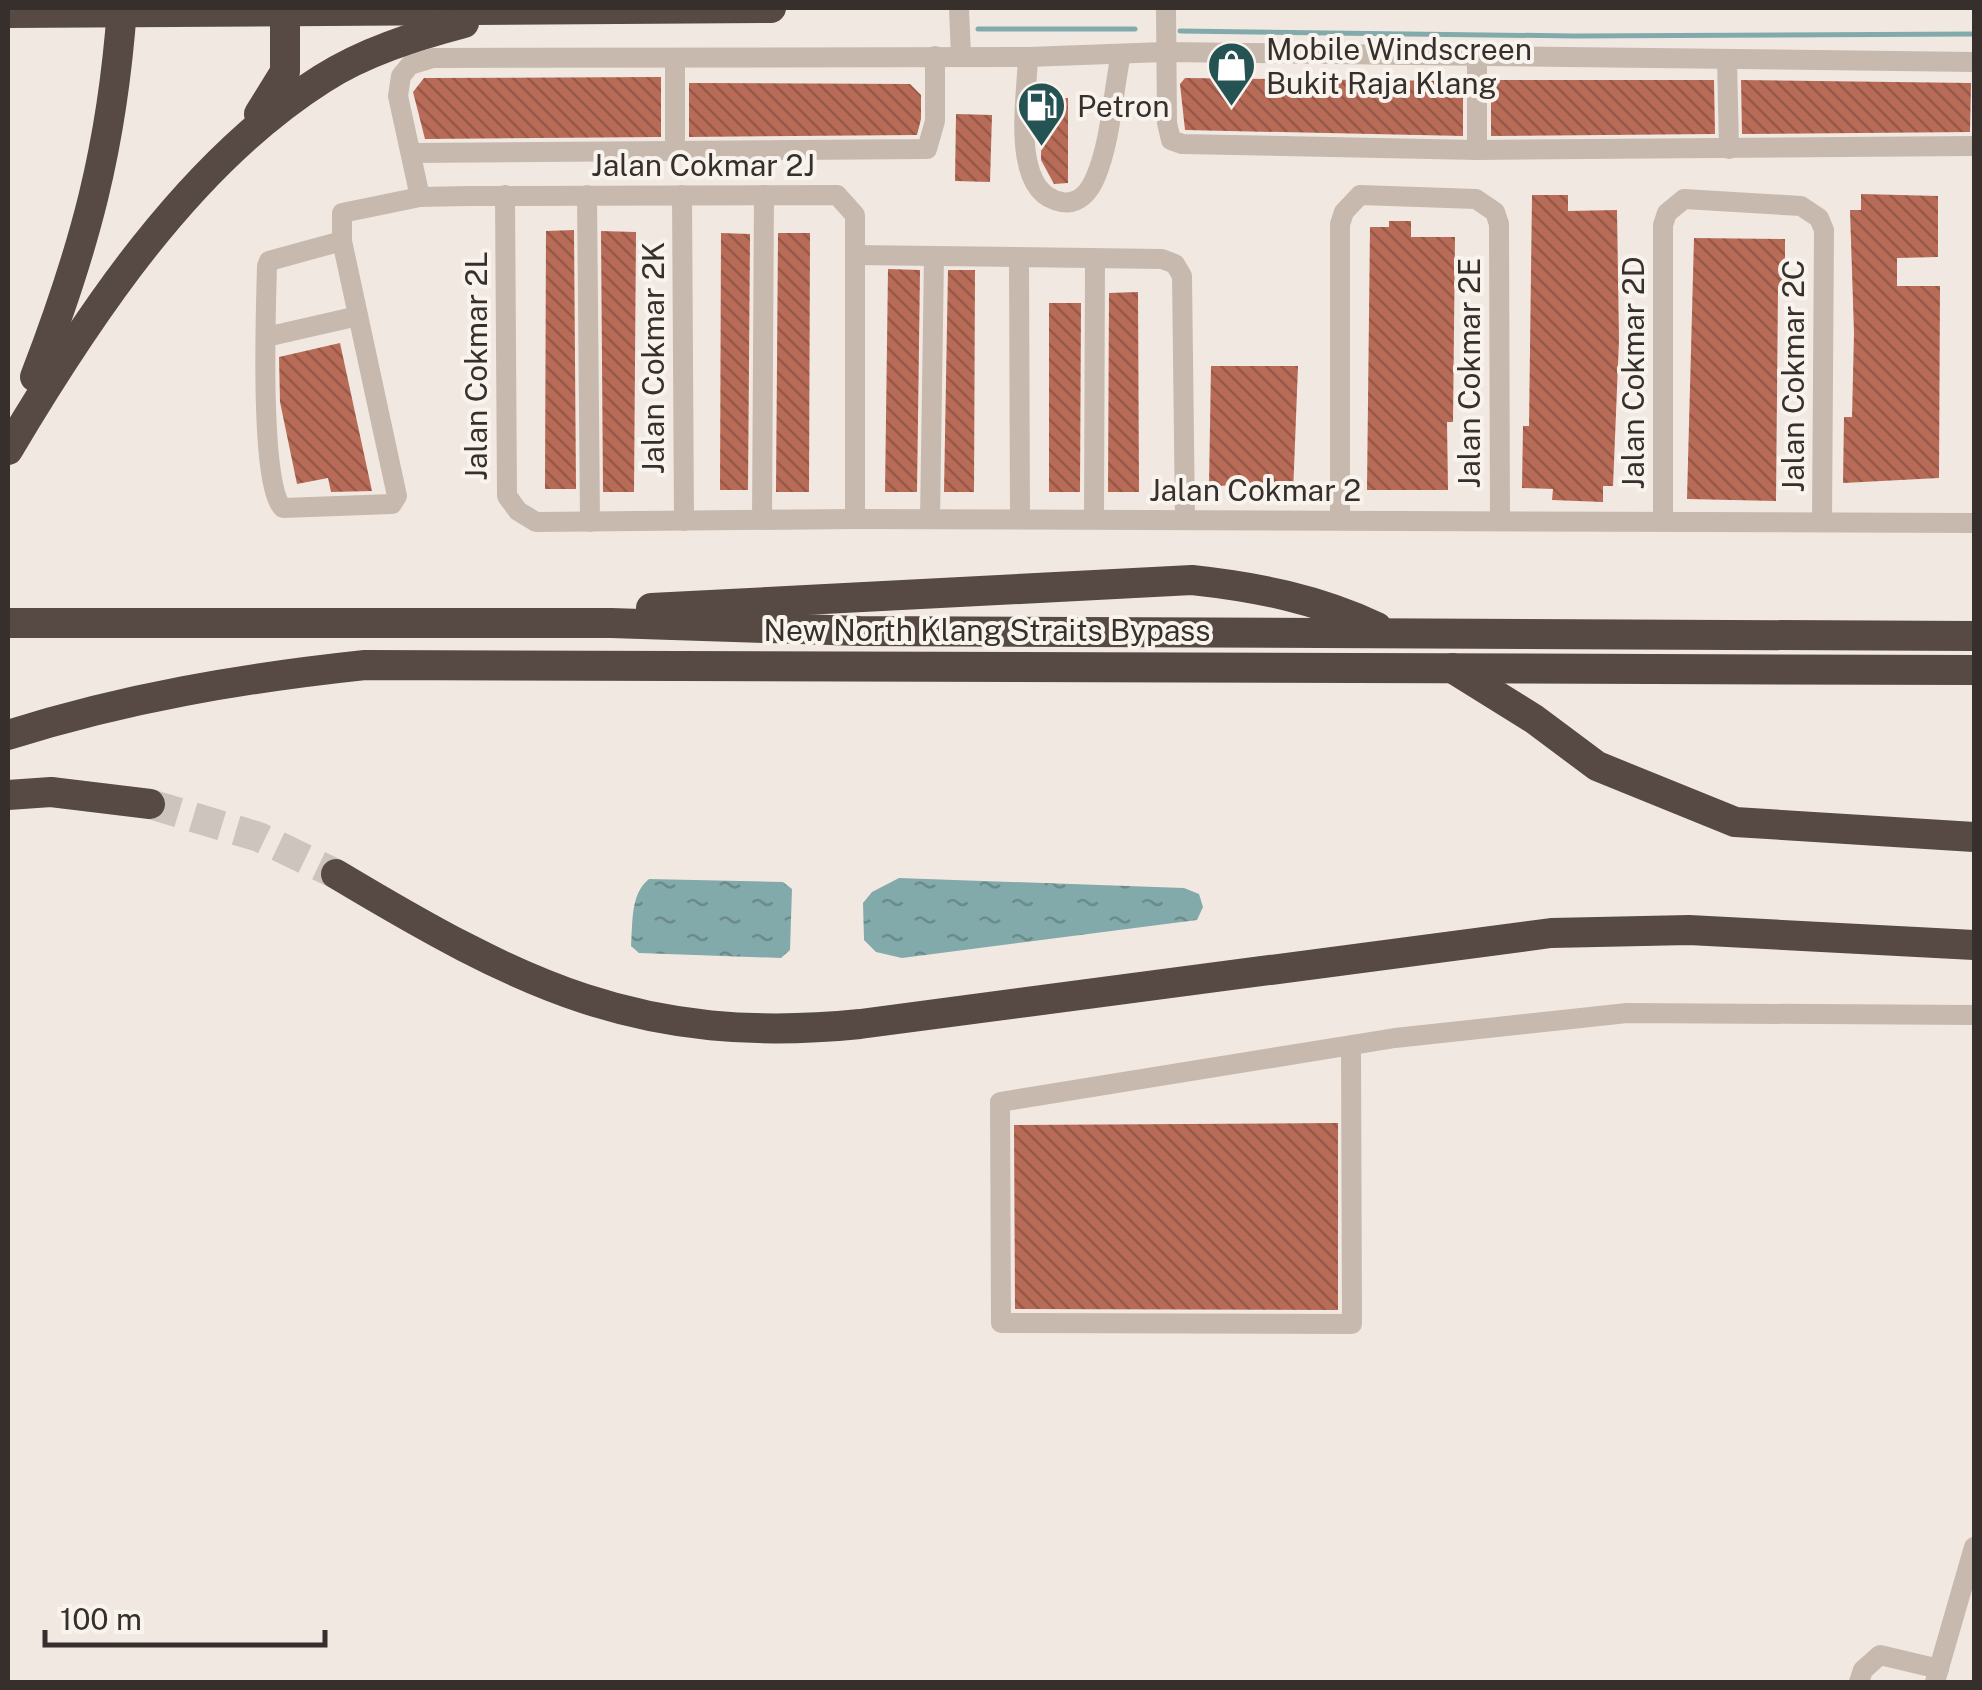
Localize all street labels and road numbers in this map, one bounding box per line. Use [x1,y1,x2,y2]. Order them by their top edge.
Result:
street label: Jalan Cokmar 2J [591,147,815,183]
street label: Jalan Cokmar 2K [635,242,671,474]
street label: Jalan Cokmar 2L [458,251,494,481]
street label: Jalan Cokmar 2D [1615,257,1651,490]
street label: Jalan Cokmar 2E [1451,258,1487,488]
street label: Jalan Cokmar 2C [1775,260,1811,492]
street label: Jalan Cokmar 2 [1149,472,1361,508]
street label: New North Klang Straits Bypass [764,612,1210,648]

